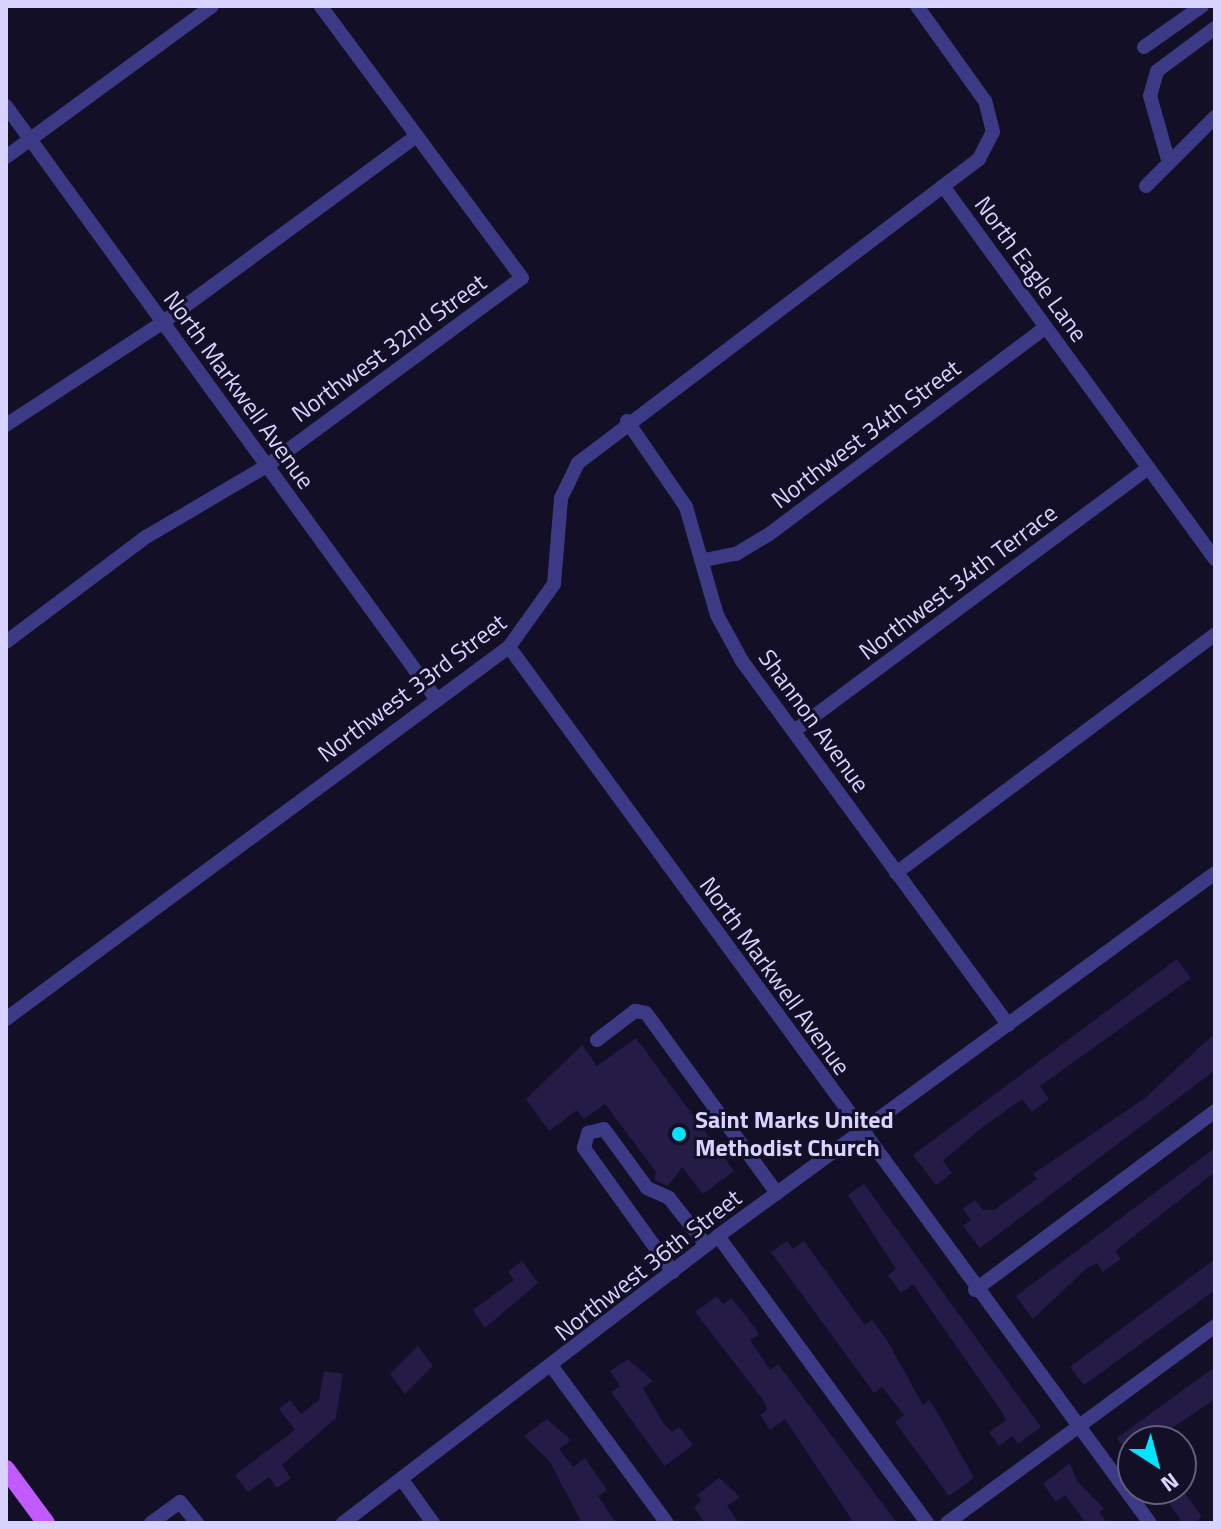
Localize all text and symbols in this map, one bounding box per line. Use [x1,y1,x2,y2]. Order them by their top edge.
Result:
street label: North Eagle Lane [969,191,1093,347]
street label: Northwest 32nd Street [286,268,492,428]
street label: North Markwell Avenue [158,286,320,494]
street label: Northwest 34th Street [766,354,966,514]
street label: Northwest 34th Terrace [853,498,1063,666]
street label: Northwest 33rd Street [312,608,512,768]
street label: Shannon Avenue [753,644,875,798]
street label: North Markwell Avenue [694,872,856,1080]
place label: Saint Marks United Methodist Church [695,1106,894,1162]
marker: Saint Marks United Methodist Church [670,1125,688,1143]
street label: Northwest 36th Street [549,1183,747,1347]
north arrow [1117,1425,1197,1505]
text: N [1154,1465,1186,1501]

